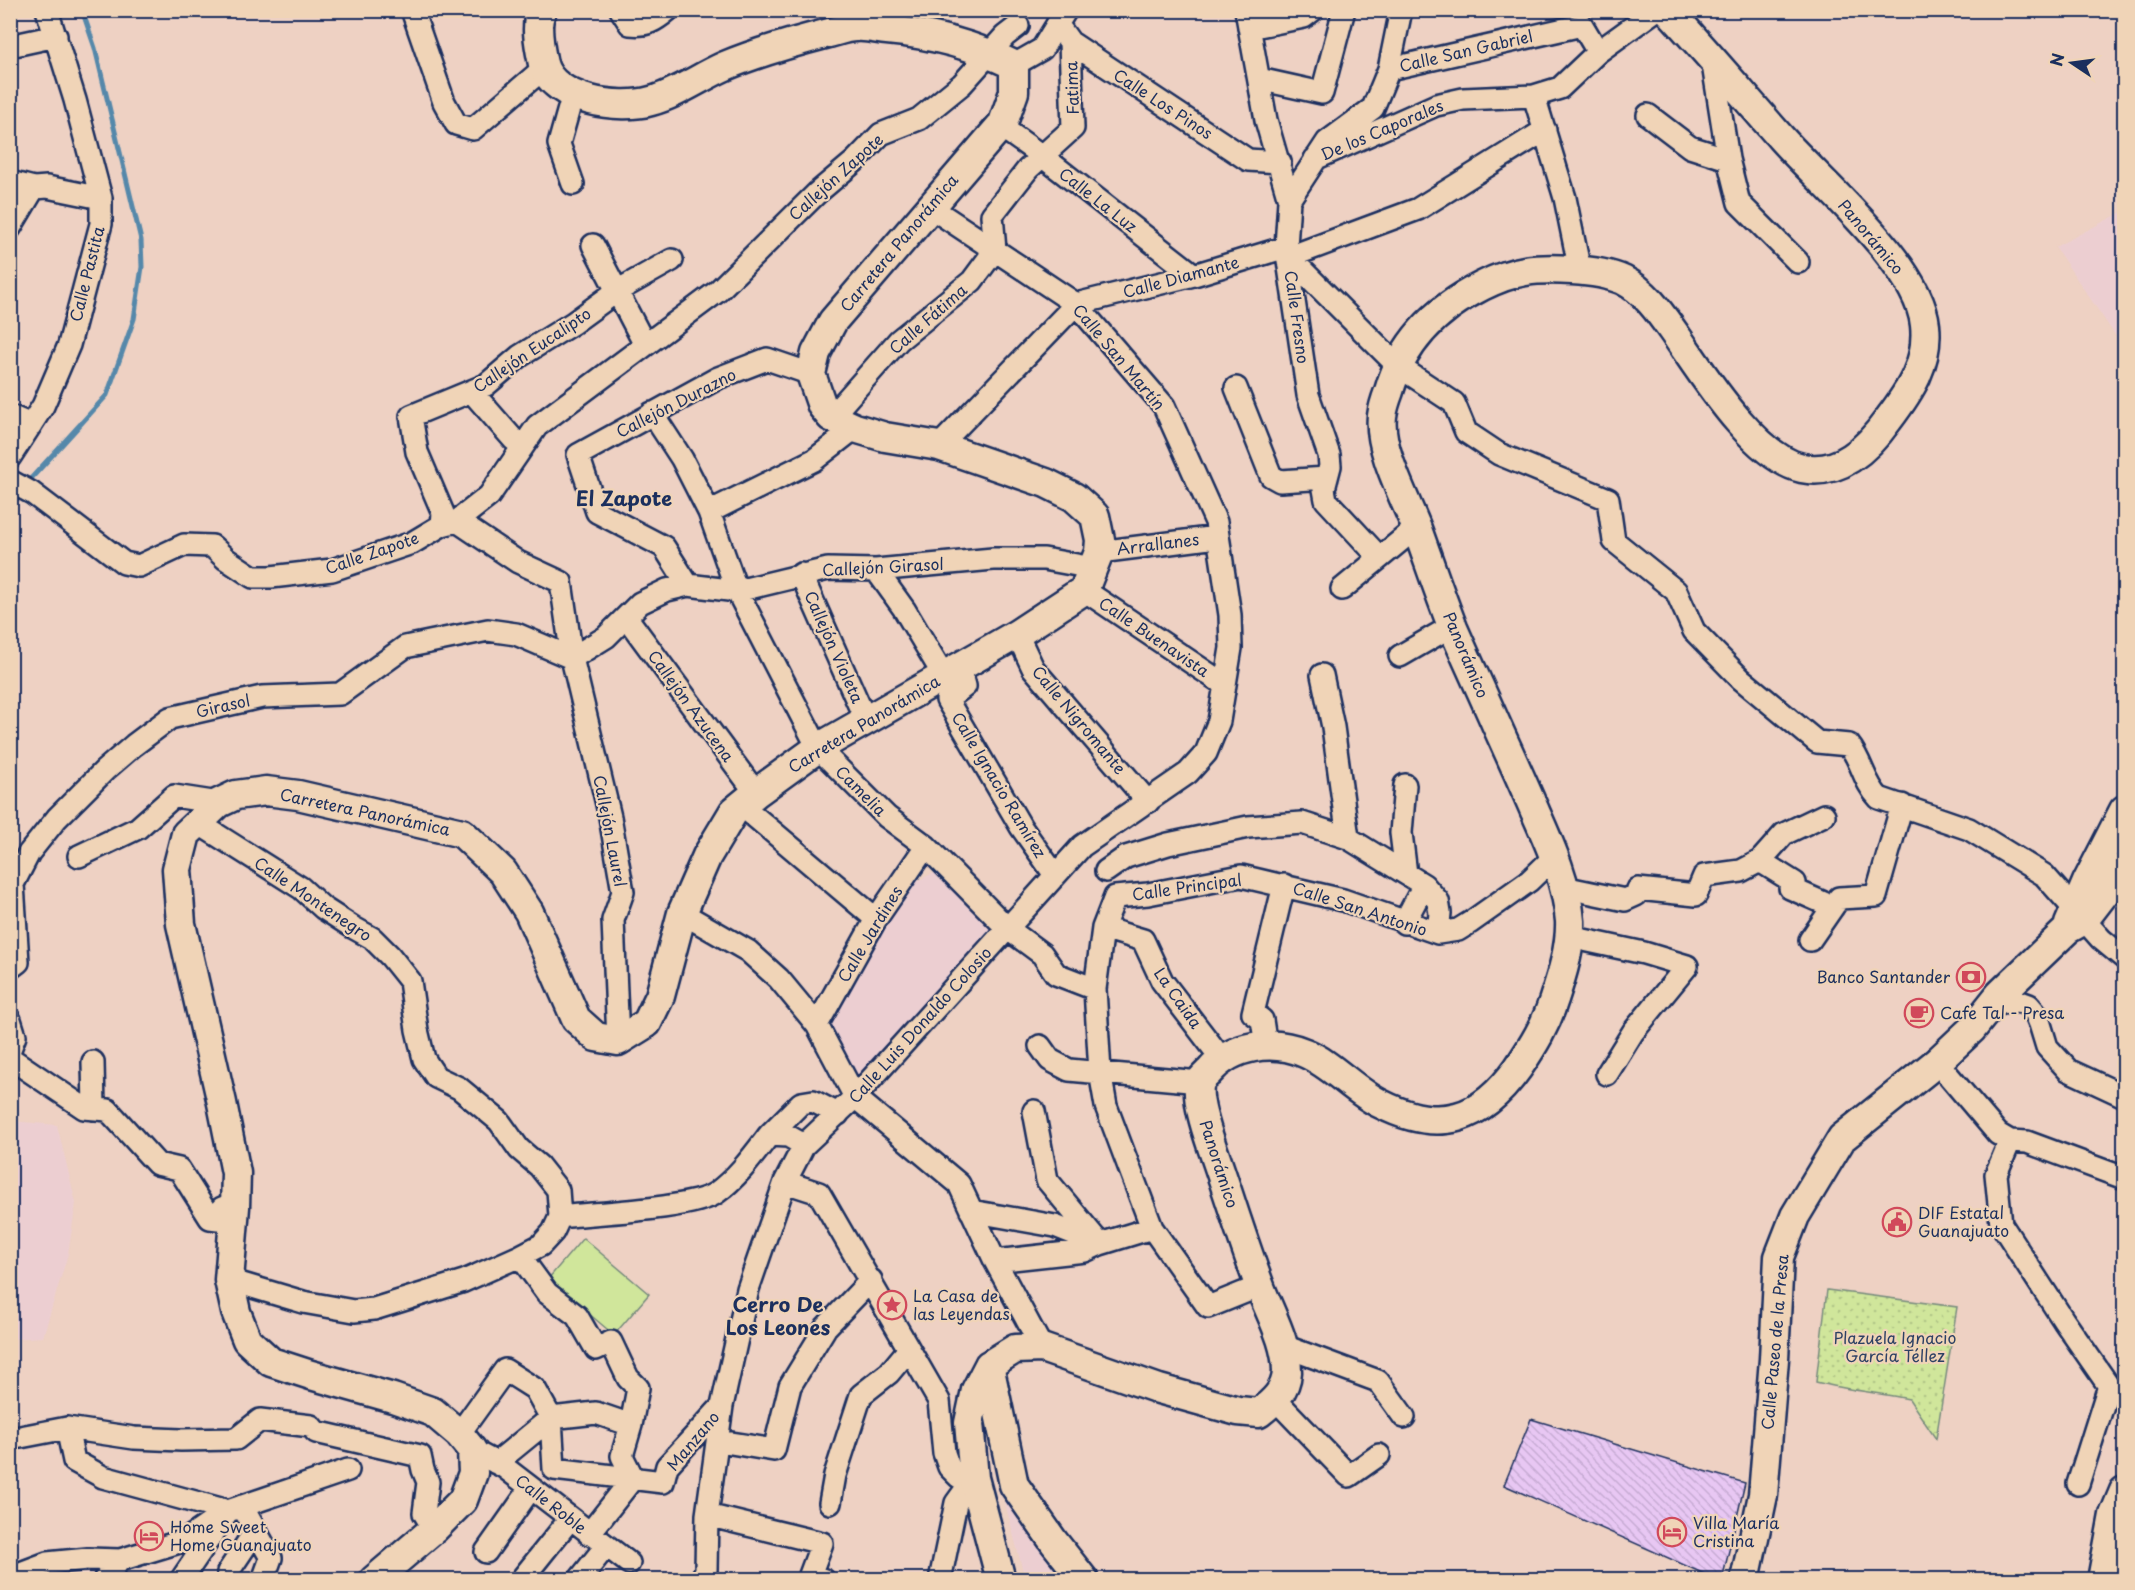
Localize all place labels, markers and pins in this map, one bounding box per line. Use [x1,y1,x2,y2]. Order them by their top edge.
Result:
bank icon: Banco Santander [1955,961,1987,993]
place label: Banco Santander [1816,964,1951,988]
cafe icon: Cafe Tal - Presa [1903,997,1935,1029]
place label: Cafe Tal - Presa [1940,1000,2064,1024]
place label: DIF Estatal Guanajuato [1918,1200,2009,1242]
public building icon: DIF Estatal Guanajuato [1881,1206,1913,1238]
place label: La Casa de las Leyendas [913,1283,1010,1325]
place icon: La Casa de las Leyendas [876,1289,908,1321]
place label: Villa María Cristina [1693,1510,1779,1552]
place label: Home Sweet Home Guanajuato [170,1514,312,1556]
hotel icon: Villa María Cristina [1656,1516,1688,1548]
hotel icon: Home Sweet Home Guanajuato [133,1520,165,1552]

